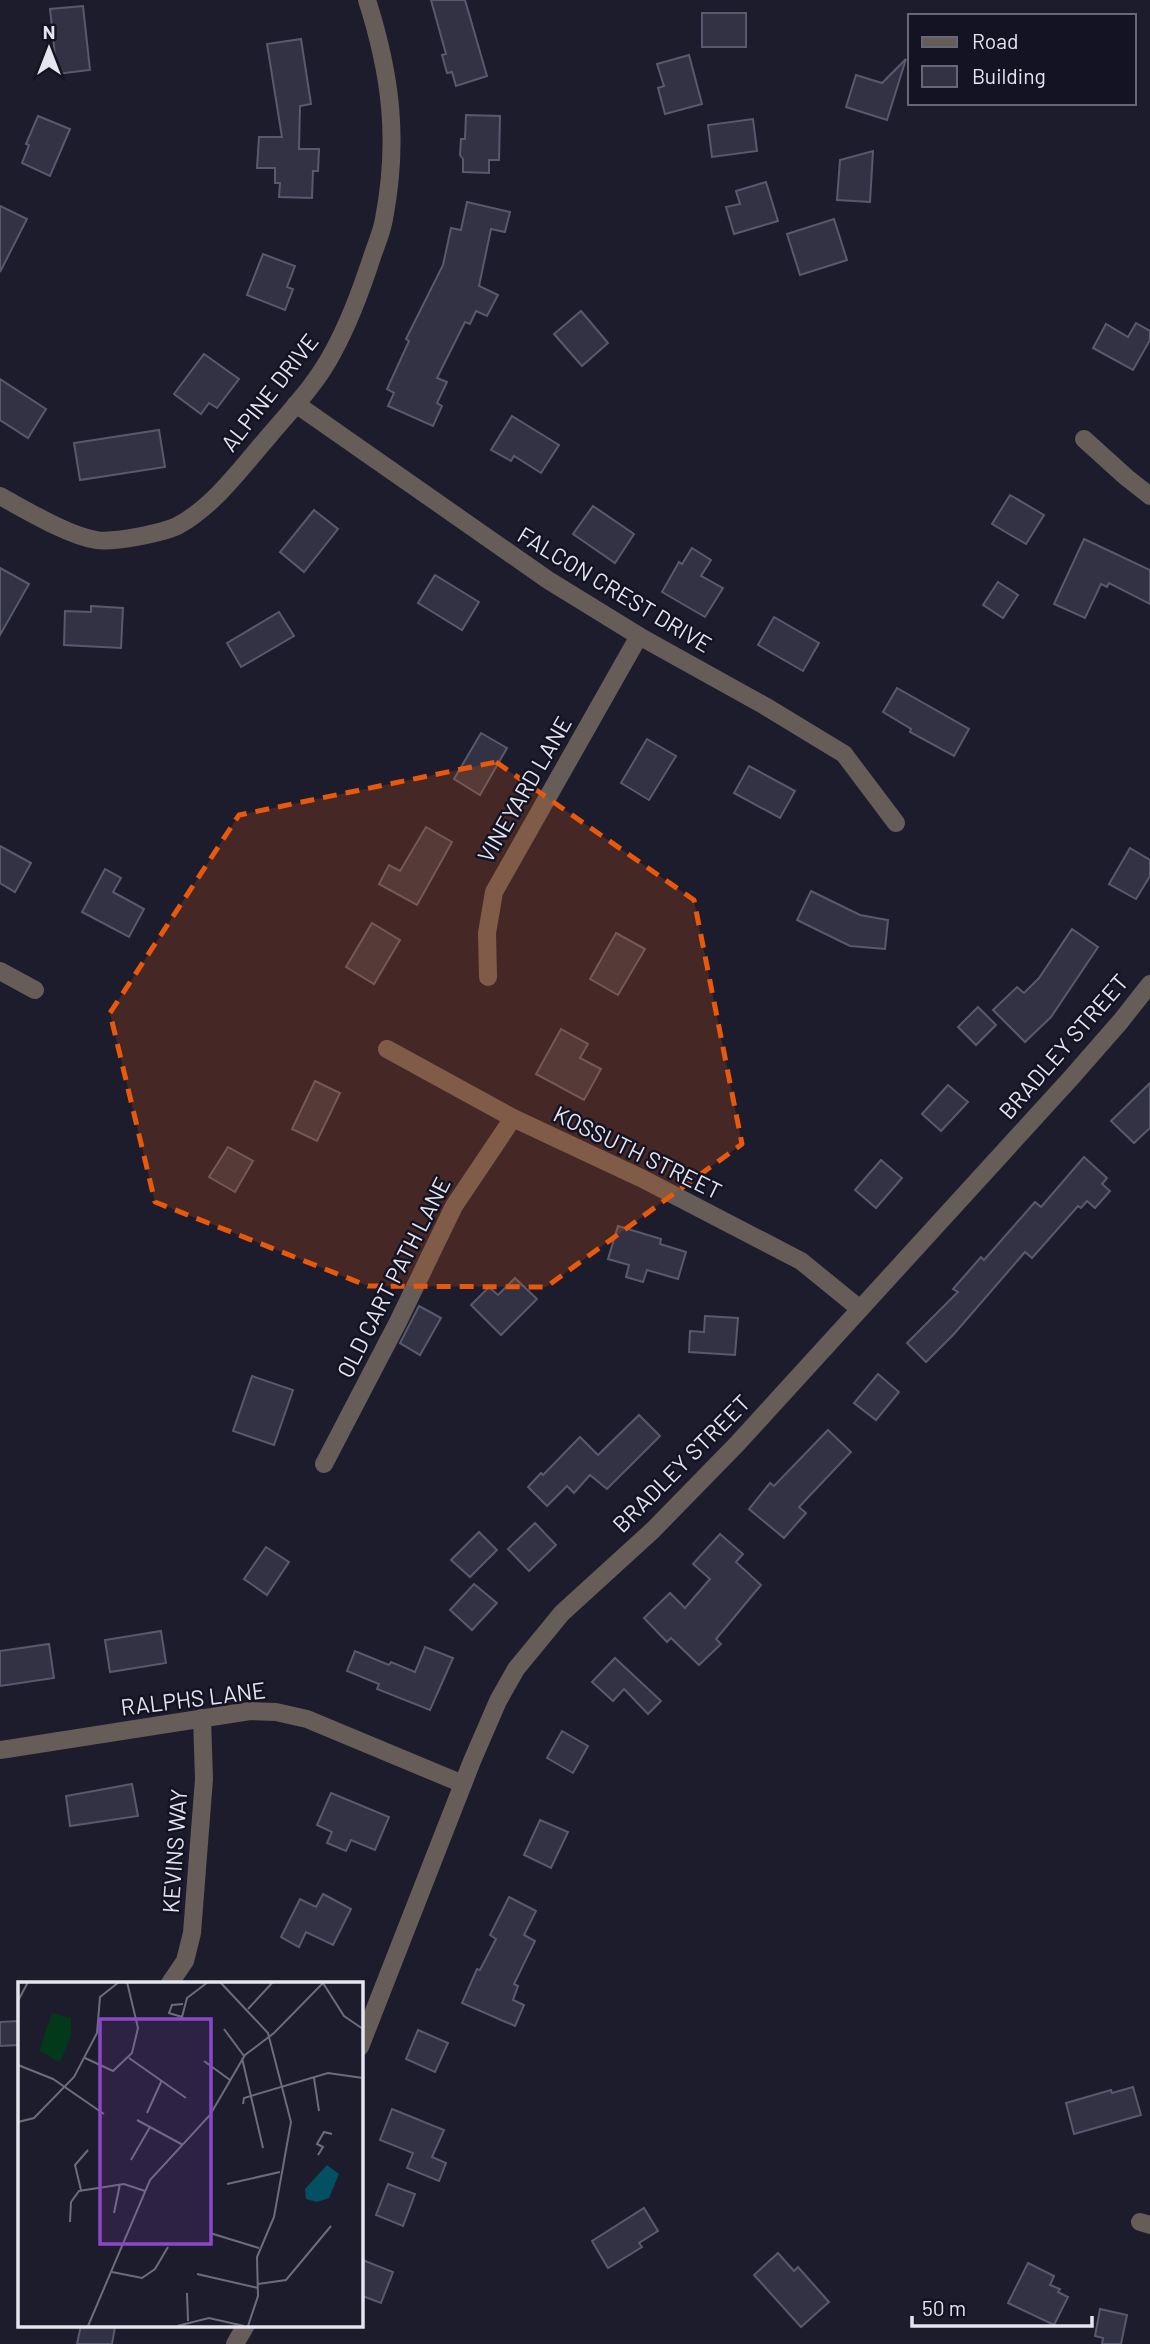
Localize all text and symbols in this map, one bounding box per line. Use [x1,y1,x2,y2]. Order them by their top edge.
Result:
north arrow [14,14,84,84]
legend [908,14,1136,105]
text: N [43,20,55,43]
text: Road [972,28,1018,53]
text: Building [972,63,1046,88]
street label: ALPINE DRIVE [214,328,324,456]
street label: FALCON CREST DRIVE [513,520,717,658]
street label: VINEYARD LANE [471,711,577,867]
street label: BRADLEY STREET [992,968,1134,1124]
street label: KOSSUTH STREET [549,1099,727,1205]
street label: OLD CART PATH LANE [330,1172,456,1382]
street label: BRADLEY STREET [606,1388,756,1538]
street label: RALPHS LANE [119,1675,267,1721]
street label: KEVINS WAY [156,1788,192,1914]
inset map [18,1982,362,2326]
scale bar [912,2284,1092,2328]
text: 50 m [922,2295,966,2320]

